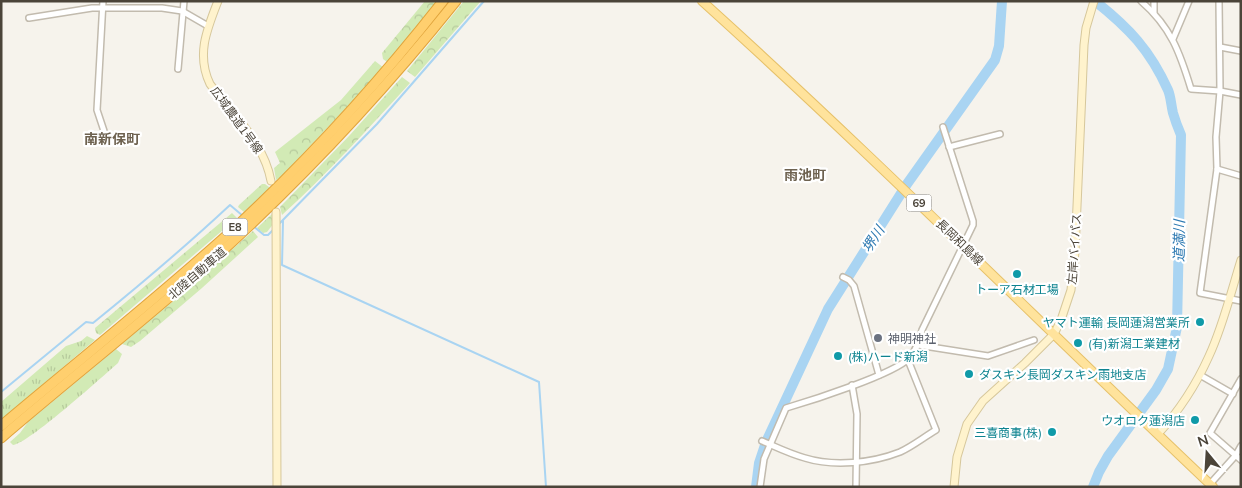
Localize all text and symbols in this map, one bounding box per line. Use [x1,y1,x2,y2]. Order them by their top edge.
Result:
street label: 広域農道1号線 [208,84,266,156]
district label: 南新保町 [84,130,140,148]
district label: 雨池町 [784,166,826,184]
road number: 69 [906,194,932,212]
street label: 左岸バイパス [1064,213,1084,285]
street label: 長岡和島線 [933,216,987,268]
road number: E8 [222,218,248,236]
water label: 道満川 [1170,218,1188,262]
water label: 堺川 [858,221,889,256]
street label: 北陸自動車道 [165,244,229,302]
marker: トーア石材工場 [1011,268,1023,280]
place label: トーア石材工場 [975,282,1059,297]
place label: ヤマト運輸 長岡蓮潟営業所 [1043,315,1190,330]
marker: ヤマト運輸 長岡蓮潟営業所 [1194,316,1206,328]
place label: 神明神社 [888,331,936,346]
marker: 神明神社 [872,332,884,344]
place label: (有)新潟工業建材 [1088,336,1180,351]
marker: (有)新潟工業建材 [1072,337,1084,349]
place label: (株)ハード新潟 [848,349,928,364]
marker: (株)ハード新潟 [832,350,844,362]
place label: ダスキン長岡ダスキン雨地支店 [979,367,1146,382]
marker: ダスキン長岡ダスキン雨地支店 [963,368,975,380]
place label: ウオロク蓮潟店 [1101,413,1185,428]
marker: ウオロク蓮潟店 [1189,414,1201,426]
place label: 三喜商事(株) [974,425,1042,440]
marker: 三喜商事(株) [1046,426,1058,438]
north arrow [1182,428,1232,478]
text: N [1195,430,1211,451]

